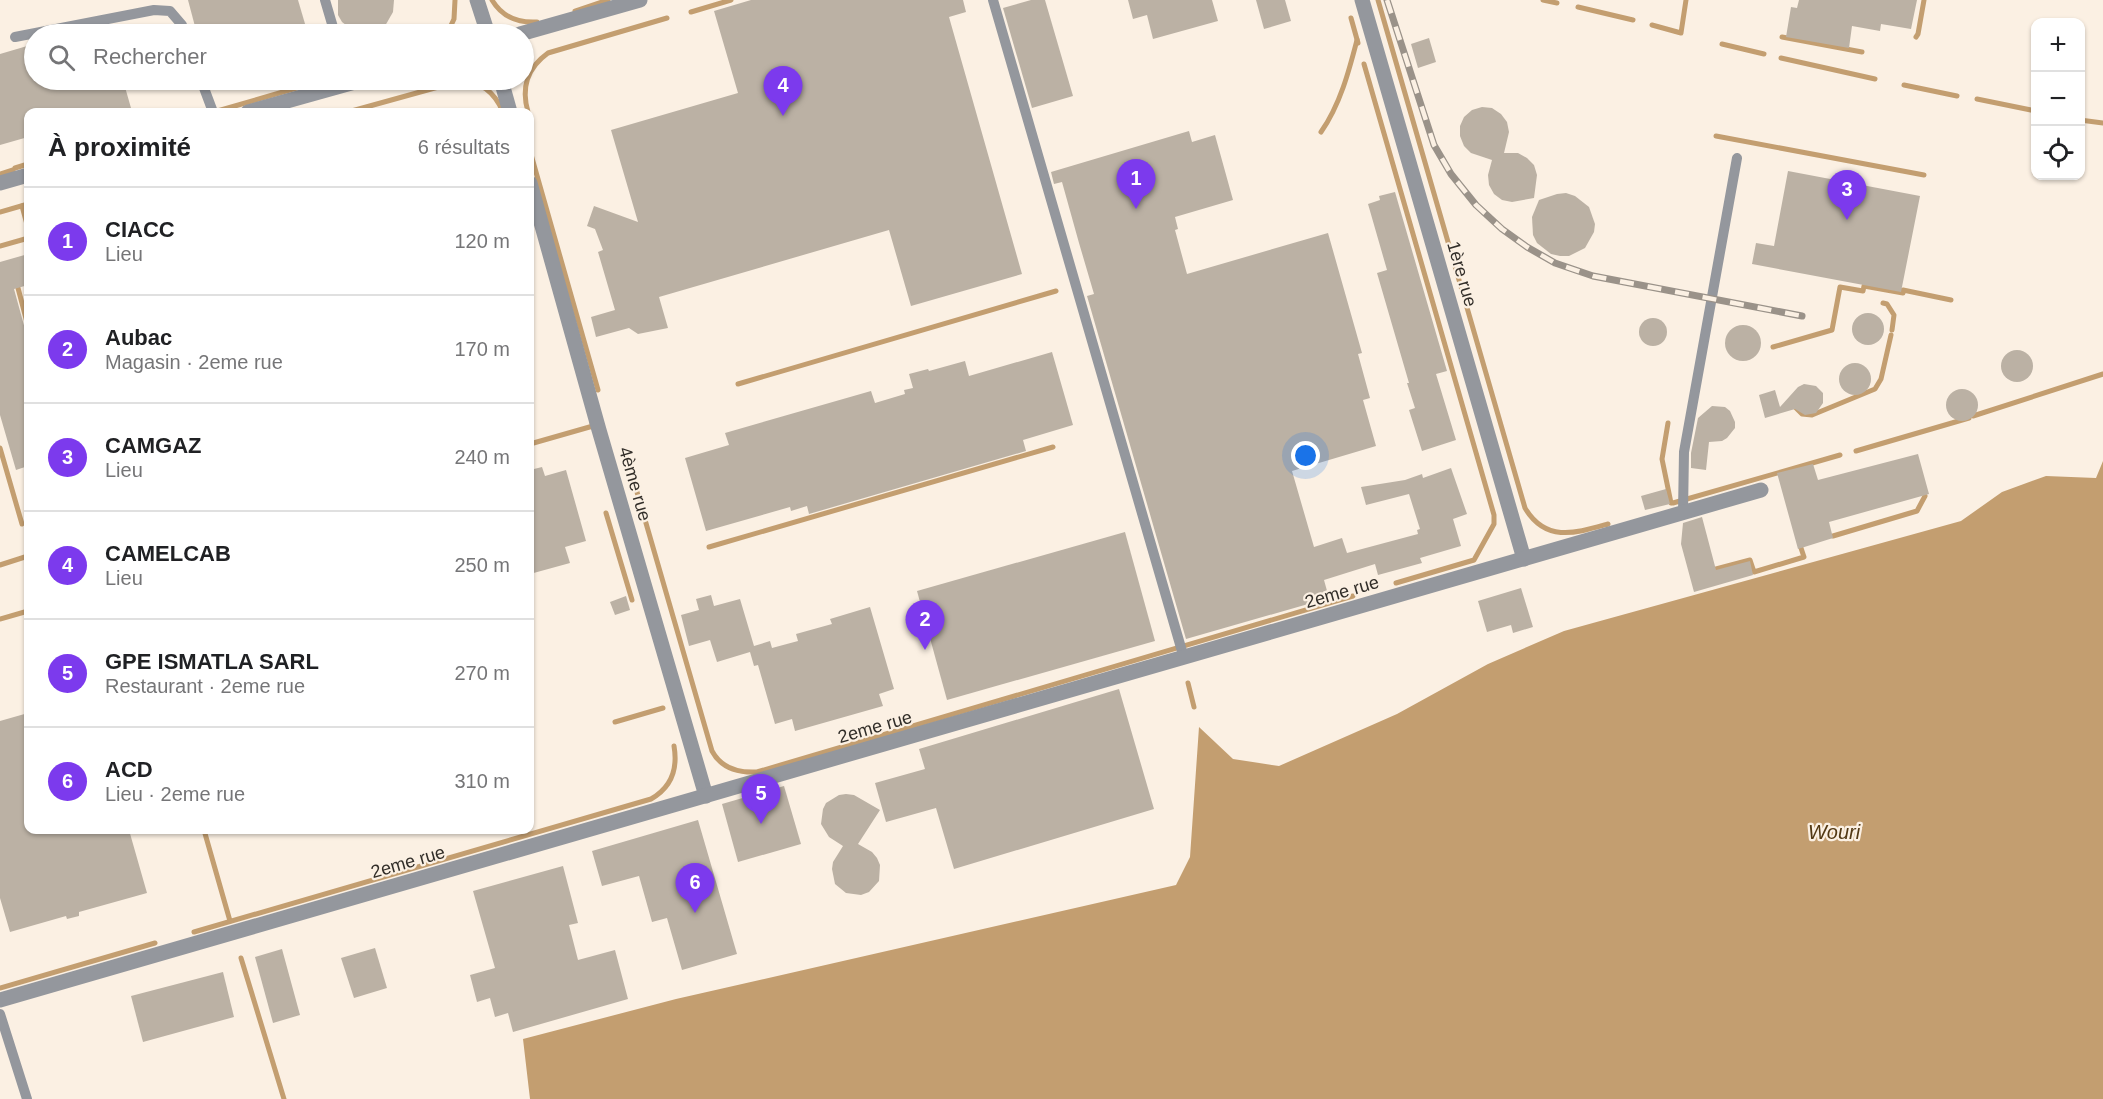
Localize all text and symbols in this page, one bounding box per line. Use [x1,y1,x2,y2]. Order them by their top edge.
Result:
map controls [2031,18,2085,180]
button: + [2031,18,2085,72]
search box [24,24,534,90]
icon: search [45,41,78,74]
text: Rechercher [93,44,207,69]
pin: 4 [764,66,802,116]
button: − [2031,72,2085,126]
button: locate [2031,126,2085,180]
text: À proximité [48,132,191,162]
text: 6 résultats [418,136,510,158]
pin: 1 [1116,160,1156,209]
pin: 3 [1828,170,1866,220]
text: CIACC [105,217,175,242]
text: 1 [62,230,73,252]
text: 120 m [454,230,510,252]
street label: 1ère rue [1443,239,1481,309]
text: Lieu [105,243,143,265]
text: Aubac [105,325,172,350]
text: 2 [62,338,73,360]
text: 170 m [454,338,510,360]
text: Magasin · 2eme rue [105,351,283,373]
text: CAMGAZ [105,433,202,458]
your location [1291,441,1320,470]
street label: 4ème rue [615,445,655,523]
text: 3 [62,446,73,468]
text: 240 m [454,446,510,468]
text: Lieu [105,459,143,481]
text: CAMELCAB [105,541,231,566]
text: 4 [62,554,73,576]
text: 250 m [454,554,510,576]
text: Lieu [105,567,143,589]
street label: 2eme rue [1303,572,1381,612]
pin: 2 [906,600,944,650]
text: GPE ISMATLA SARL [105,649,319,674]
text: 5 [62,662,73,684]
text: 270 m [454,662,510,684]
text: Restaurant · 2eme rue [105,675,305,697]
street label: 2eme rue [836,707,914,747]
text: ACD [105,757,153,782]
text: 6 [62,770,73,792]
text: 310 m [454,770,510,792]
pin: 5 [742,774,780,824]
text: Lieu · 2eme rue [105,783,245,805]
water label: Wouri [1808,821,1861,843]
street label: 2eme rue [369,842,447,882]
pin: 6 [676,864,714,913]

